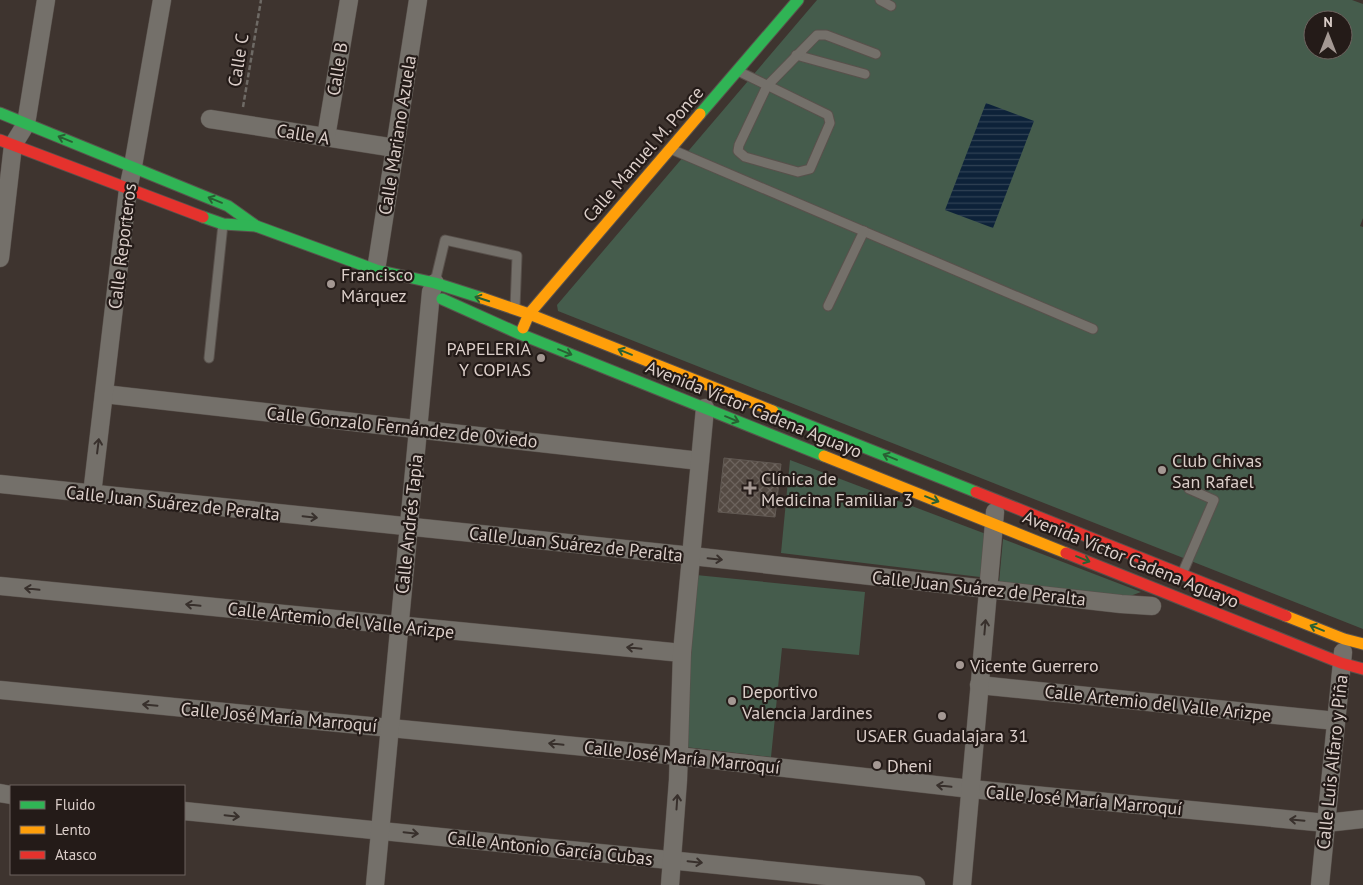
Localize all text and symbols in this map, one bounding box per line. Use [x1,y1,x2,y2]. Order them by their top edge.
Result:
north arrow [1303,10,1353,60]
text: N [1323,13,1333,31]
street label: Calle C [222,32,254,88]
street label: Calle B [321,41,353,97]
street label: Calle Mariano Azuela [373,54,421,216]
street label: Calle Manuel M. Ponce [578,81,708,227]
street label: Calle A [275,118,332,150]
one-way arrow [58,134,73,143]
street label: Calle Reporteros [103,182,141,310]
one-way arrow [208,195,223,205]
place label: Francisco Márquez [341,263,413,307]
marker: Francisco Márquez [325,278,337,290]
one-way arrow [475,294,491,303]
place label: PAPELERIA Y COPIAS [446,337,531,381]
one-way arrow [618,347,633,356]
one-way arrow [557,348,573,357]
marker: PAPELERIA Y COPIAS [535,352,547,364]
street label: Avenida Víctor Cadena Aguayo [643,355,865,463]
street label: Calle Gonzalo Fernández de Oviedo [265,401,539,453]
one-way arrow [724,415,740,424]
one-way arrow [93,438,103,454]
place label: Club Chivas San Rafael [1172,449,1262,493]
one-way arrow [883,452,898,461]
street label: Calle Andrés Tapia [390,453,428,595]
marker: Club Chivas San Rafael [1156,464,1168,476]
place label: Clínica de Medicina Familiar 3 [761,467,913,511]
street label: Calle Juan Suárez de Peralta [65,480,281,526]
marker: Clínica de Medicina Familiar 3 [743,481,757,495]
one-way arrow [924,494,939,504]
street label: Avenida Víctor Cadena Aguayo [1020,505,1242,613]
one-way arrow [301,512,317,522]
street label: Calle Juan Suárez de Peralta [468,521,684,567]
one-way arrow [707,554,723,564]
one-way arrow [1075,555,1090,564]
street label: Calle Juan Suárez de Peralta [871,565,1087,611]
one-way arrow [24,584,40,594]
street label: Calle Artemio del Valle Arizpe [227,597,455,643]
one-way arrow [186,600,202,610]
one-way arrow [980,620,989,636]
one-way arrow [1310,623,1325,632]
one-way arrow [626,644,642,653]
place label: Vicente Guerrero [969,654,1099,677]
marker: Vicente Guerrero [954,659,966,671]
street label: Calle Luis Alfaro y Piña [1311,673,1353,851]
place label: Deportivo Valencia Jardines [741,680,873,724]
street label: Calle Artemio del Valle Arizpe [1044,680,1272,726]
marker: Deportivo Valencia Jardines [726,695,738,707]
street label: Calle José María Marroquí [180,697,378,737]
one-way arrow [143,700,159,710]
marker: USAER Guadalajara 31 [936,710,948,722]
place label: USAER Guadalajara 31 [856,724,1028,747]
street label: Calle José María Marroquí [583,735,781,779]
one-way arrow [548,739,564,749]
place label: Dheni [887,754,932,777]
marker: Dheni [871,759,883,771]
street label: Calle José María Marroquí [985,780,1183,820]
one-way arrow [936,781,952,791]
legend [10,785,185,875]
one-way arrow [672,794,681,810]
text: Fluido [55,795,95,814]
one-way arrow [224,811,240,821]
one-way arrow [1289,815,1305,825]
text: Lento [55,820,91,839]
street label: Calle Antonio García Cubas [446,826,654,870]
one-way arrow [403,829,419,838]
text: Atasco [55,845,97,864]
one-way arrow [687,858,703,867]

